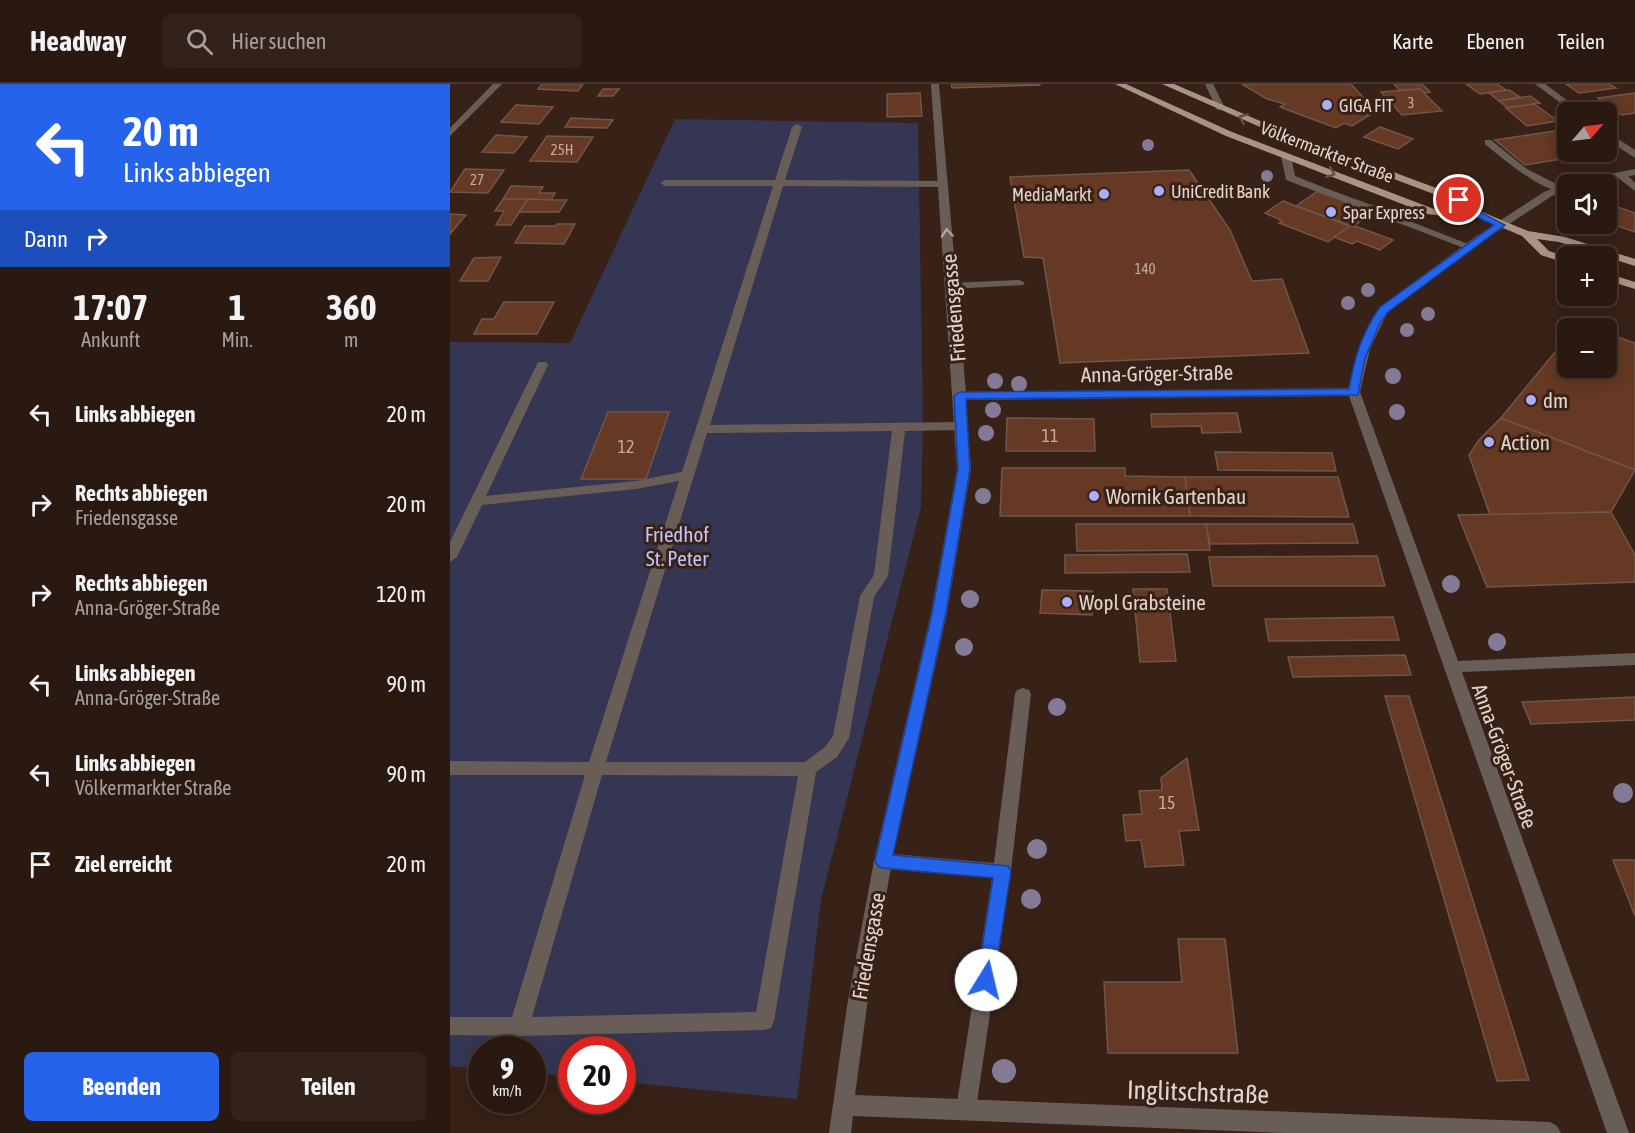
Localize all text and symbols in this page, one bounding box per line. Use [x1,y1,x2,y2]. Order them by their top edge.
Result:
search box [162,14,582,68]
text: Headway [30,25,126,57]
icon: search [183,25,216,58]
text: Hier suchen [231,28,326,54]
text: Karte [1392,29,1433,53]
text: Ebenen [1466,29,1525,53]
text: Teilen [1558,29,1605,53]
house number: 3 [1407,94,1415,111]
place label: GIGA FIT [1339,95,1394,116]
marker: GIGA FIT [1320,98,1334,112]
north arrow [1557,102,1617,162]
map controls [1557,102,1617,378]
text: 20 m [123,107,198,155]
icon: left [24,108,102,186]
one-way arrow [1238,113,1249,125]
street label: Völkermarkter Straße [1258,117,1396,187]
house number: 25H [551,141,573,158]
text: Links abbiegen [123,157,271,188]
one-way arrow [1325,166,1336,179]
house number: 27 [470,171,484,188]
pin [1433,174,1484,225]
button: sound [1557,174,1617,234]
place label: UniCredit Bank [1171,181,1270,202]
icon: arrive [1442,183,1475,216]
place label: MediaMarkt [1012,184,1092,205]
marker: UniCredit Bank [1152,184,1166,198]
marker: MediaMarkt [1097,187,1111,201]
place label: Spar Express [1343,202,1425,223]
marker: Spar Express [1324,205,1338,219]
icon: right [80,222,113,255]
text: Dann [24,226,68,252]
one-way arrow [941,228,954,237]
button: + [1557,246,1617,306]
street label: Friedensgasse [936,253,970,363]
house number: 140 [1134,260,1156,277]
text: 17:07 [73,286,148,328]
text: 1 [229,286,245,328]
text: 360 [326,286,377,328]
button: − [1557,318,1617,378]
text: Ankunft [81,328,140,351]
text: Min. [221,328,253,351]
text: m [344,328,359,351]
street label: Anna-Gröger-Straße [1081,360,1233,386]
place label: dm [1543,388,1568,412]
marker: dm [1524,393,1538,407]
icon: left [24,398,57,431]
text: Links abbiegen [75,401,196,427]
text: 20 m [386,401,426,427]
house number: 11 [1042,425,1058,446]
place label: Action [1501,430,1550,454]
marker: Action [1482,435,1496,449]
house number: 12 [618,436,634,457]
text: Rechts abbiegen [75,480,208,506]
place label: Wornik Gartenbau [1106,484,1246,508]
icon: right [24,488,57,521]
marker: Wornik Gartenbau [1087,489,1101,503]
text: 20 m [386,491,426,517]
text: Friedensgasse [75,506,178,529]
park label: Friedhof St. Peter [645,522,709,570]
text: Rechts abbiegen [75,570,208,596]
icon: right [24,578,57,611]
text: 120 m [376,581,426,607]
place label: Wopl Grabsteine [1079,590,1206,614]
marker: Wopl Grabsteine [1060,595,1074,609]
text: Anna-Gröger-Straße [75,596,220,619]
text: Links abbiegen [75,660,196,686]
icon: left [24,668,57,701]
text: 90 m [386,671,426,697]
street label: Anna-Gröger-Straße [1468,680,1542,832]
text: Anna-Gröger-Straße [75,686,220,709]
text: Links abbiegen [75,750,196,776]
icon: left [24,758,57,791]
text: 90 m [386,761,426,787]
text: Völkermarkter Straße [75,776,231,799]
house number: 15 [1159,792,1175,813]
icon: arrive [24,848,57,881]
text: Ziel erreicht [75,851,172,877]
text: 20 m [386,851,426,877]
street label: Friedensgasse [847,891,889,1001]
position arrow [954,948,1018,1012]
speed limit sign: 20 [558,1036,636,1114]
text: 9 [500,1051,514,1085]
button: Beenden [24,1052,219,1121]
button: Teilen [231,1052,426,1121]
street label: Inglitschstraße [1126,1075,1270,1109]
text: km/h [492,1082,522,1099]

